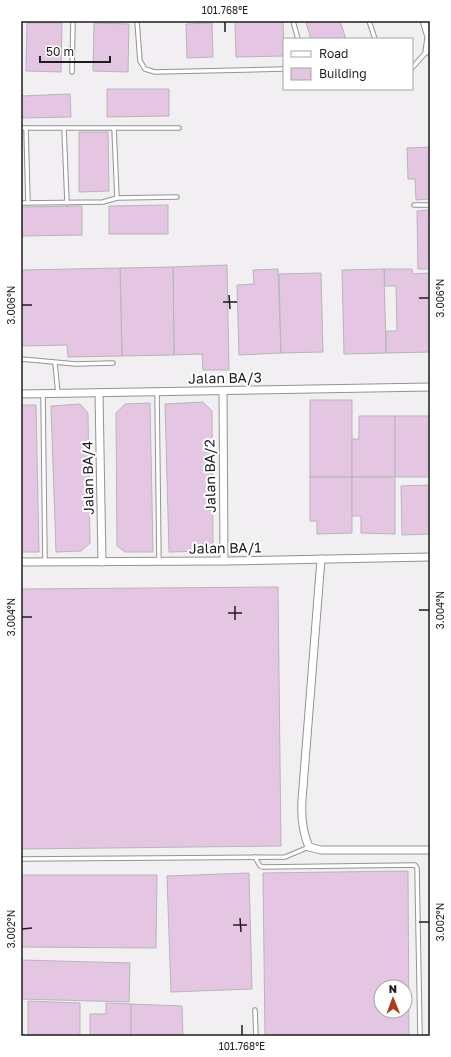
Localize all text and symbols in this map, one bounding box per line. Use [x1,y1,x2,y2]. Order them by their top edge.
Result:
text: 101.768°E [202,4,248,16]
scale bar [40,38,110,64]
legend [283,38,413,90]
text: 50 m [46,44,74,59]
text: Road [319,46,348,61]
text: Building [319,66,367,81]
text: 3.006°N [434,279,446,317]
text: 3.006°N [5,286,17,324]
street label: Jalan BA/3 [188,368,262,387]
street label: Jalan BA/2 [200,439,219,513]
street label: Jalan BA/4 [78,441,97,515]
street label: Jalan BA/1 [189,538,261,557]
text: 3.004°N [434,591,446,629]
text: 3.004°N [5,598,17,636]
text: 3.002°N [434,903,446,941]
text: 3.002°N [5,910,17,948]
north arrow [373,979,413,1019]
text: N [389,982,397,995]
text: 101.768°E [219,1040,265,1052]

